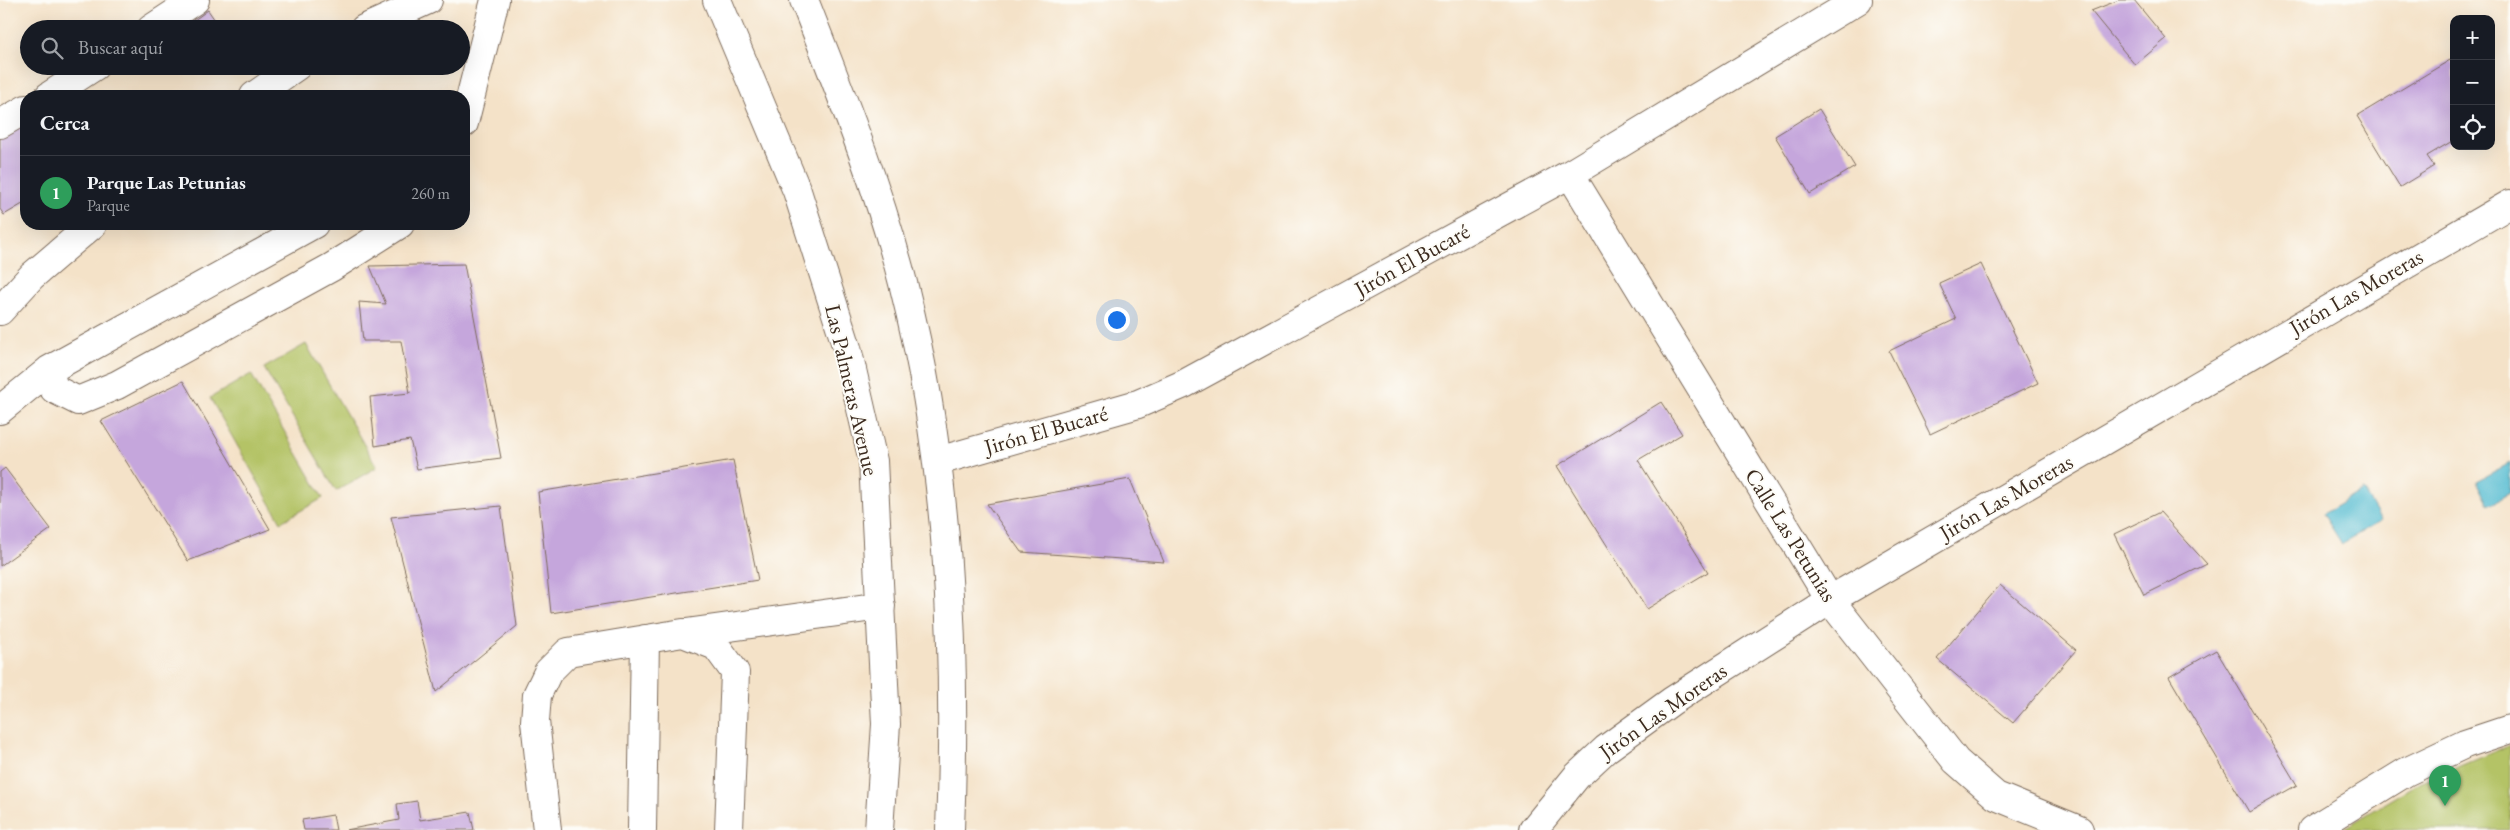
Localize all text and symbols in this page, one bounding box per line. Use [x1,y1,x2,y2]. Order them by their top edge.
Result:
map controls [2450,15,2495,150]
button: + [2450,15,2495,60]
search box [20,20,470,75]
icon: search [38,34,66,62]
text: Buscar aquí [78,35,163,60]
button: − [2450,60,2495,105]
button: locate [2450,105,2495,150]
text: Cerca [40,109,90,136]
text: Parque Las Petunias [87,170,246,195]
text: 1 [52,183,60,204]
text: 260 m [411,183,450,204]
text: Parque [87,195,130,216]
street label: Jirón El Bucaré [1348,216,1475,304]
street label: Jirón Las Moreras [2282,242,2428,343]
street label: Las Palmeras Avenue [818,302,886,479]
your location [1104,307,1130,333]
street label: Jirón El Bucaré [979,398,1111,462]
street label: Jirón Las Moreras [1932,447,2078,548]
street label: Calle Las Petunias [1738,463,1844,607]
street label: Jirón Las Moreras [1592,656,1733,767]
pin: 1 [2429,765,2461,806]

